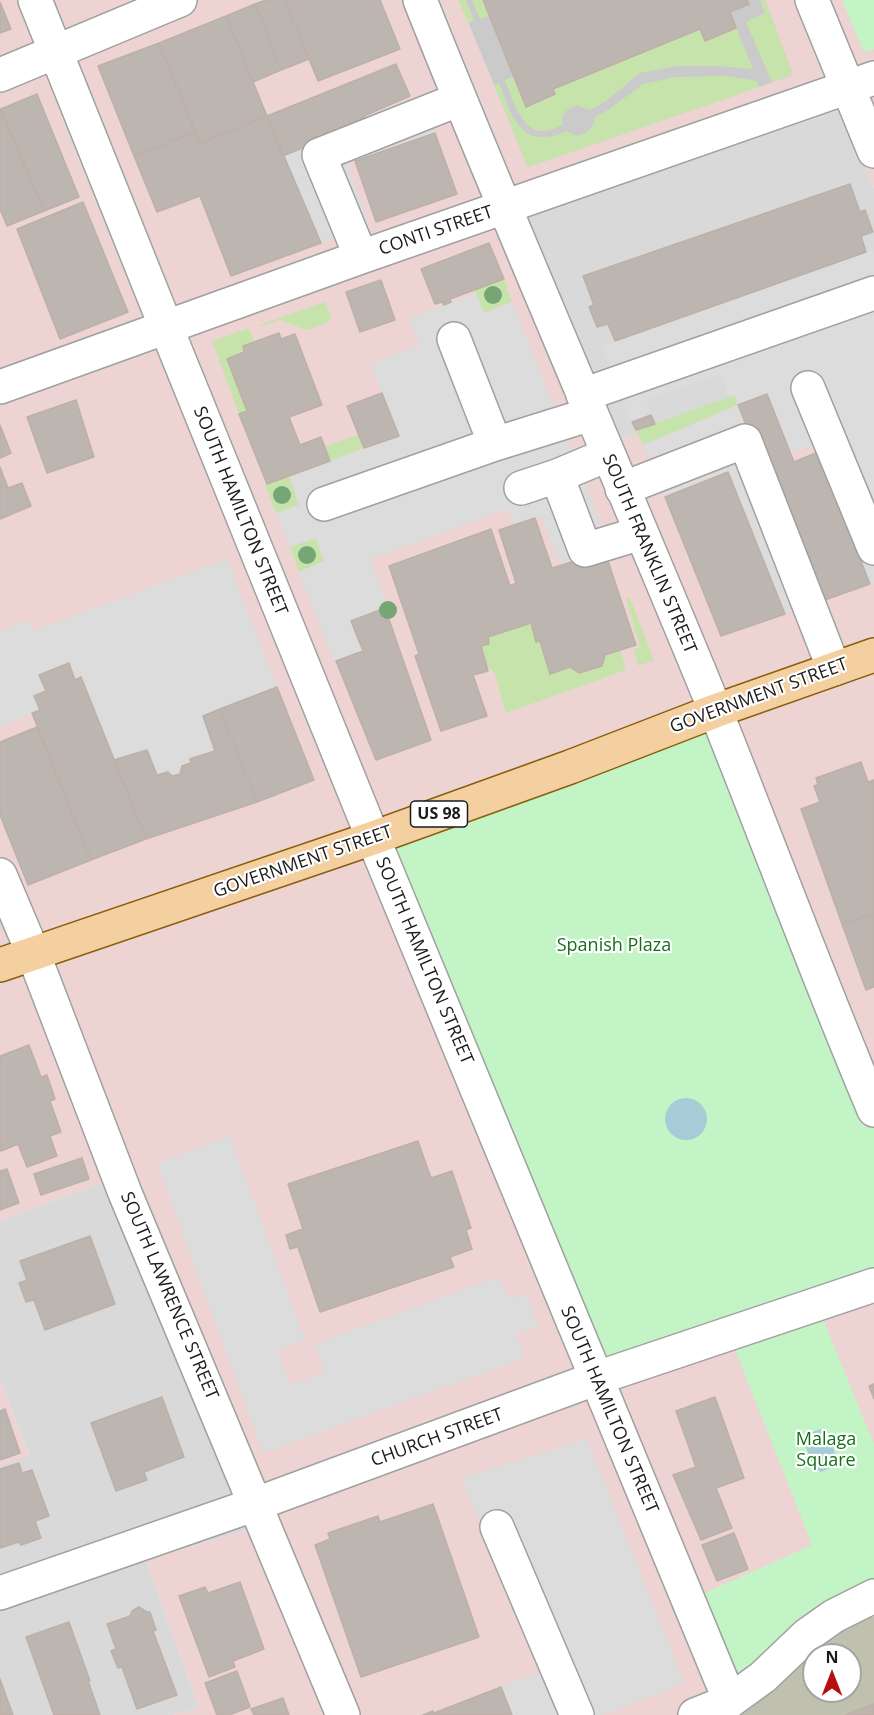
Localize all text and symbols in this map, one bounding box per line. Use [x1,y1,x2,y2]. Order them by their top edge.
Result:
street label: CONTI STREET [376,201,496,261]
street label: SOUTH HAMILTON STREET [188,404,292,618]
street label: SOUTH FRANKLIN STREET [597,451,701,657]
street label: GOVERNMENT STREET [667,654,851,738]
road number: US 98 [410,801,468,827]
street label: GOVERNMENT STREET [211,821,395,903]
street label: SOUTH HAMILTON STREET [370,854,478,1068]
park label: Spanish Plaza [557,935,671,957]
street label: SOUTH LAWRENCE STREET [115,1189,223,1403]
street label: SOUTH HAMILTON STREET [555,1303,663,1517]
street label: CHURCH STREET [368,1404,506,1472]
park label: Malaga Square [796,1429,856,1472]
north arrow [802,1643,862,1703]
text: N [825,1646,839,1668]

